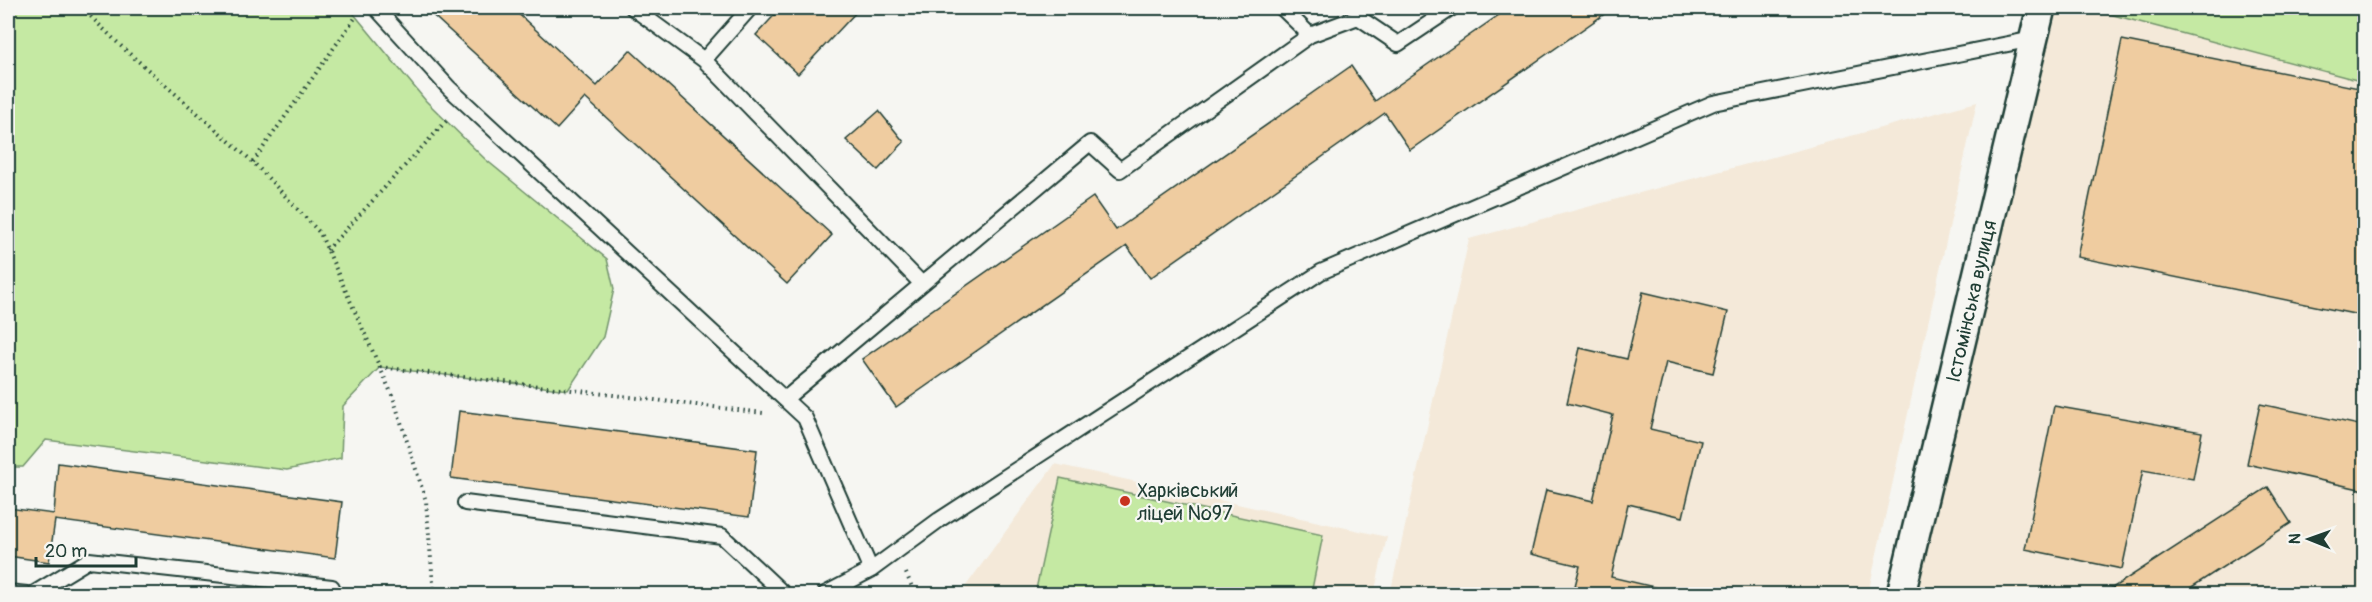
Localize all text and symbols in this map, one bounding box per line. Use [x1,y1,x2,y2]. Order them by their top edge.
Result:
street label: Істомінська вулиця [1941,217,2002,385]
place label: Харківський ліцей №97 [1137,478,1238,526]
marker: Харківський ліцей №97 [1118,494,1132,508]
north arrow [2279,509,2339,569]
scale bar [36,530,136,568]
text: N [2285,533,2305,544]
text: 20 m [45,540,87,563]

